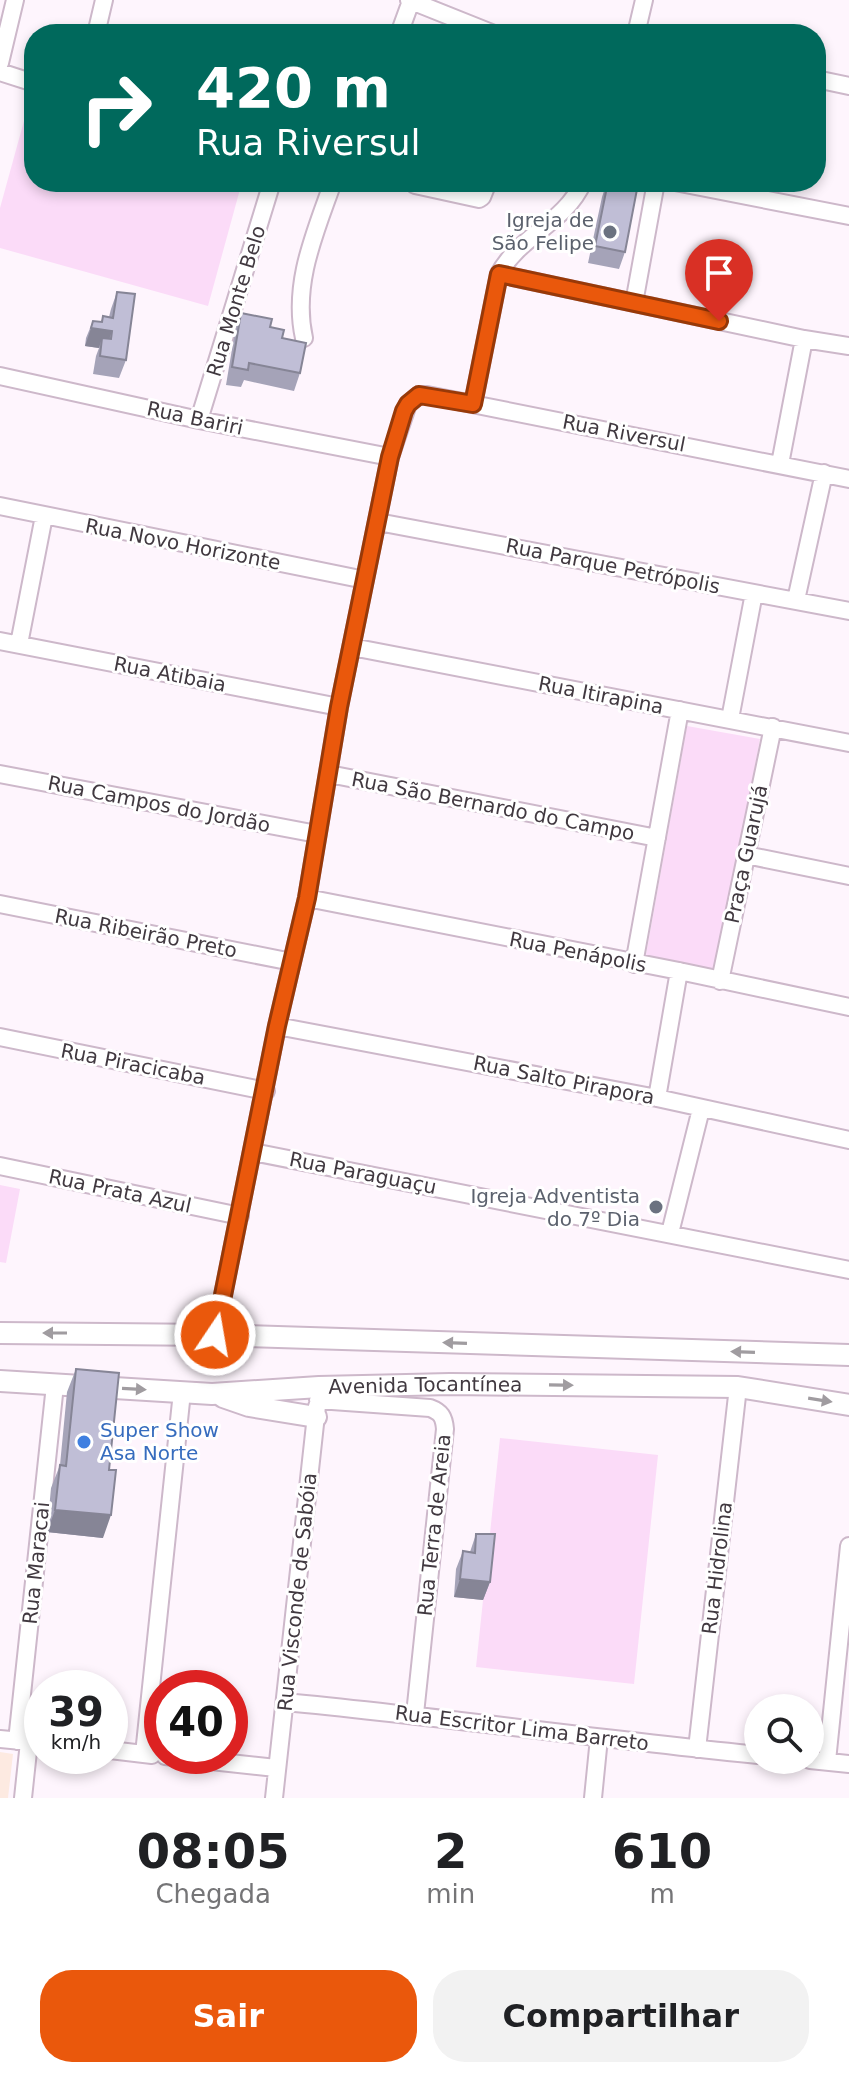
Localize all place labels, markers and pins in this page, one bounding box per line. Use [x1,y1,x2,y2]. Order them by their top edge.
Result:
place label: Igreja de São Felipe [492,208,594,255]
marker: Igreja de São Felipe [601,223,619,241]
pin [685,239,753,321]
place label: Igreja Adventista do 7º Dia [470,1184,640,1231]
marker: Igreja Adventista do 7º Dia [647,1198,665,1216]
place label: Super Show Asa Norte [100,1418,219,1465]
marker: Super Show Asa Norte [75,1433,93,1451]

